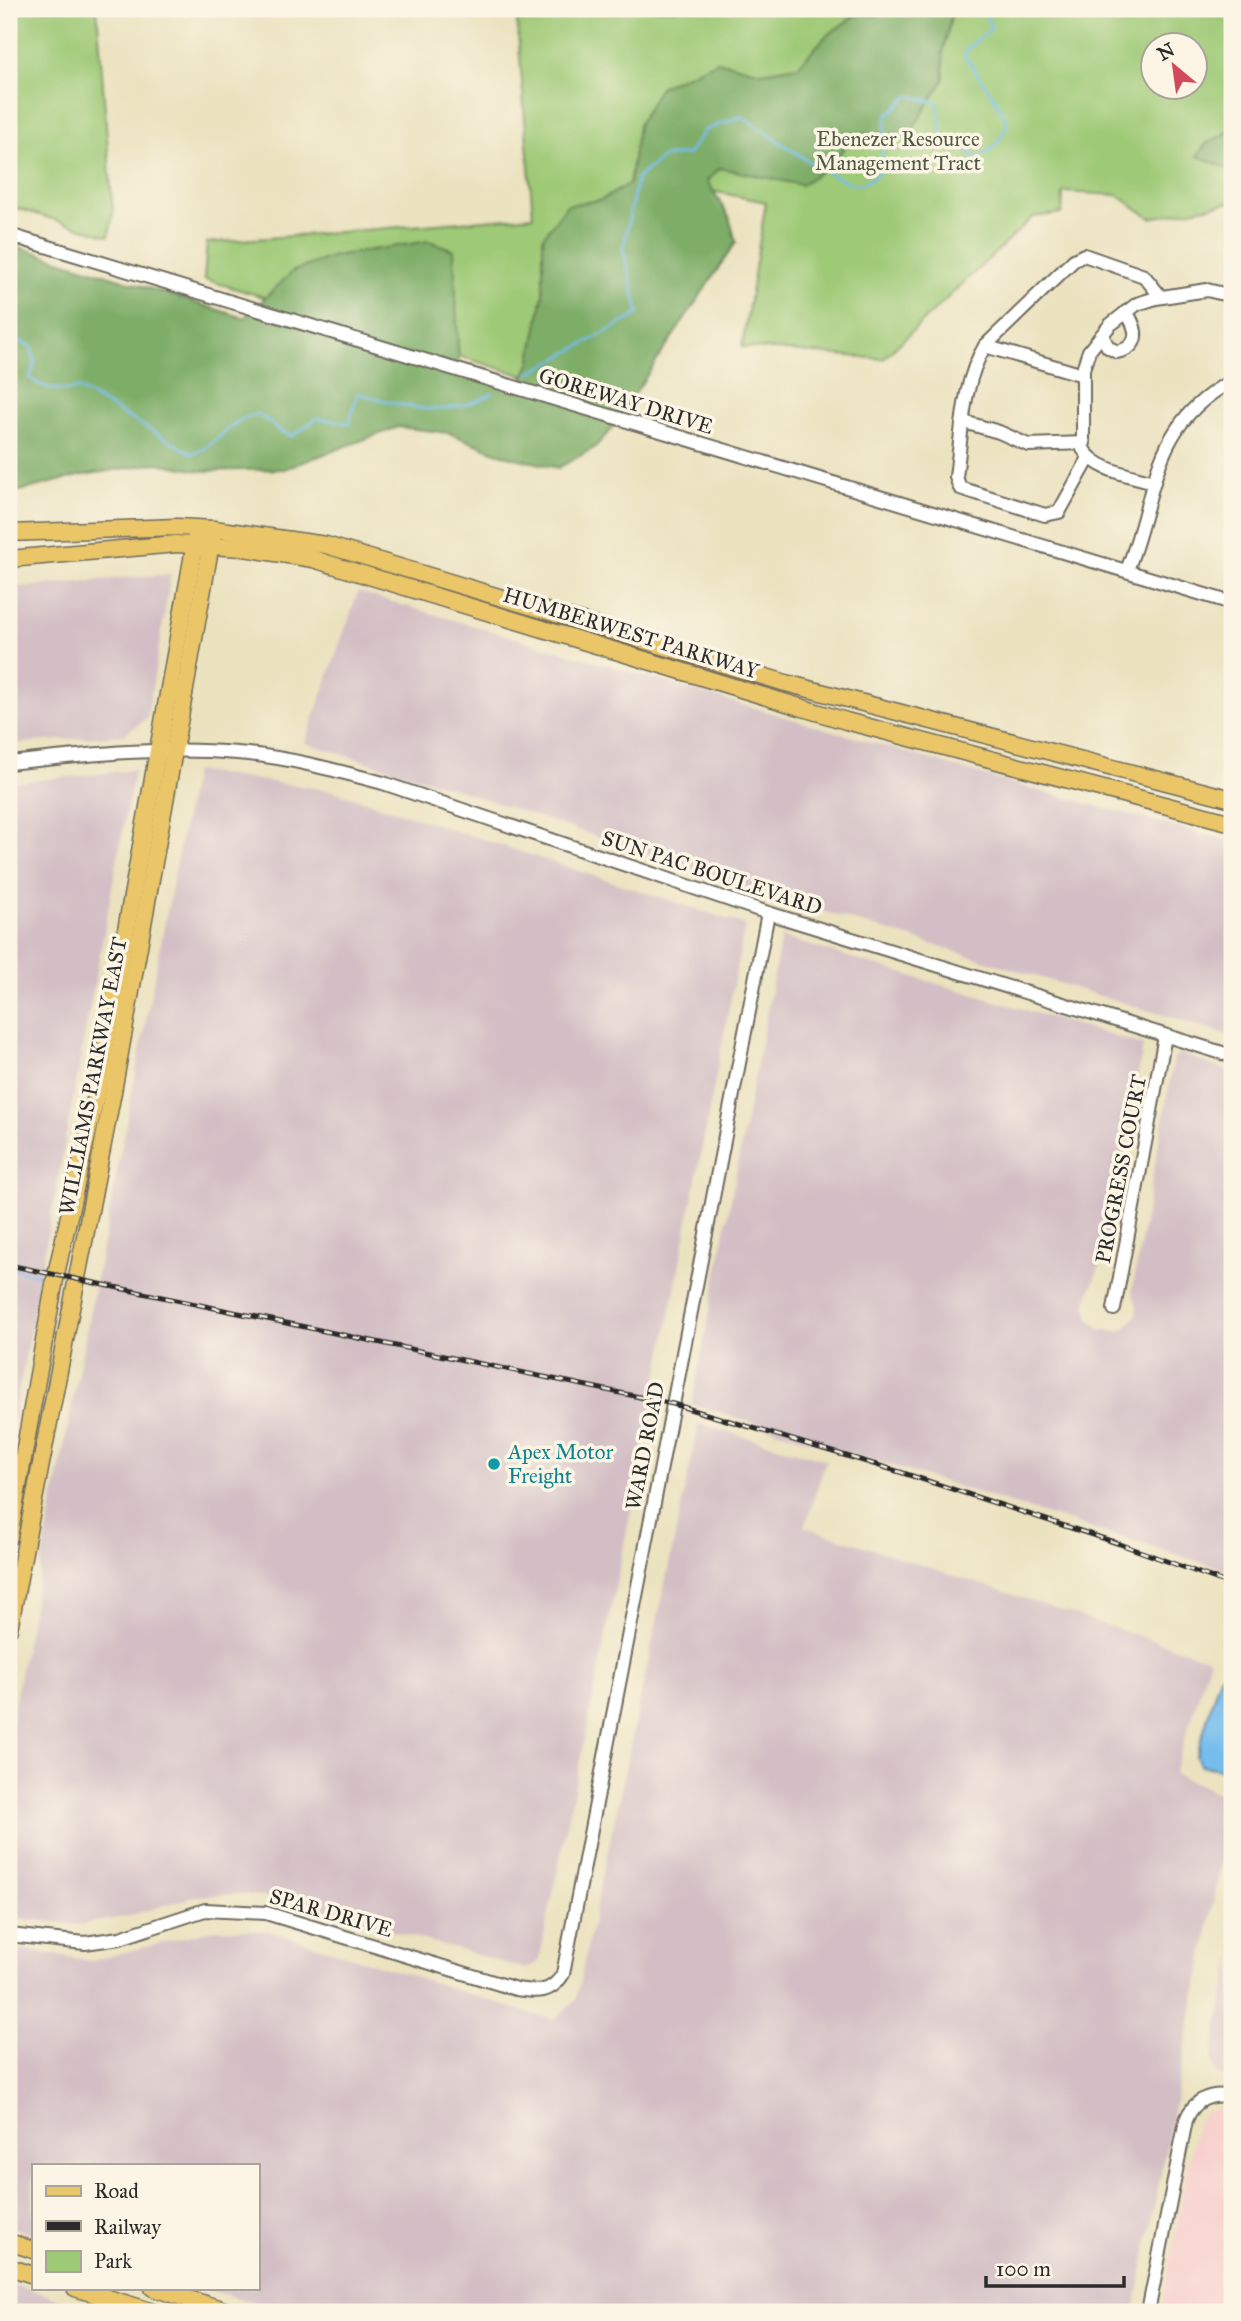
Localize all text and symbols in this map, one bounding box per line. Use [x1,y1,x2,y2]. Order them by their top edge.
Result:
north arrow [1140,32,1210,102]
text: N [1153,38,1179,66]
park label: Ebenezer Resource Management Tract [815,126,981,176]
street label: GOREWAY DRIVE [536,362,716,440]
street label: HUMBERWEST PARKWAY [500,582,763,685]
street label: SUN PAC BOULEVARD [598,825,826,921]
street label: WILLIAMS PARKWAY EAST [53,935,133,1217]
street label: PROGRESS COURT [1090,1072,1152,1266]
street label: WARD ROAD [620,1380,670,1512]
place label: Apex Motor Freight [507,1439,613,1489]
marker: Apex Motor Freight [486,1456,502,1472]
street label: SPAR DRIVE [266,1883,396,1943]
legend [32,2164,259,2290]
text: Road [94,2178,139,2204]
text: Railway [94,2214,162,2240]
scale bar [986,2244,1124,2288]
text: Park [94,2248,132,2274]
text: 100 m [996,2256,1051,2282]

